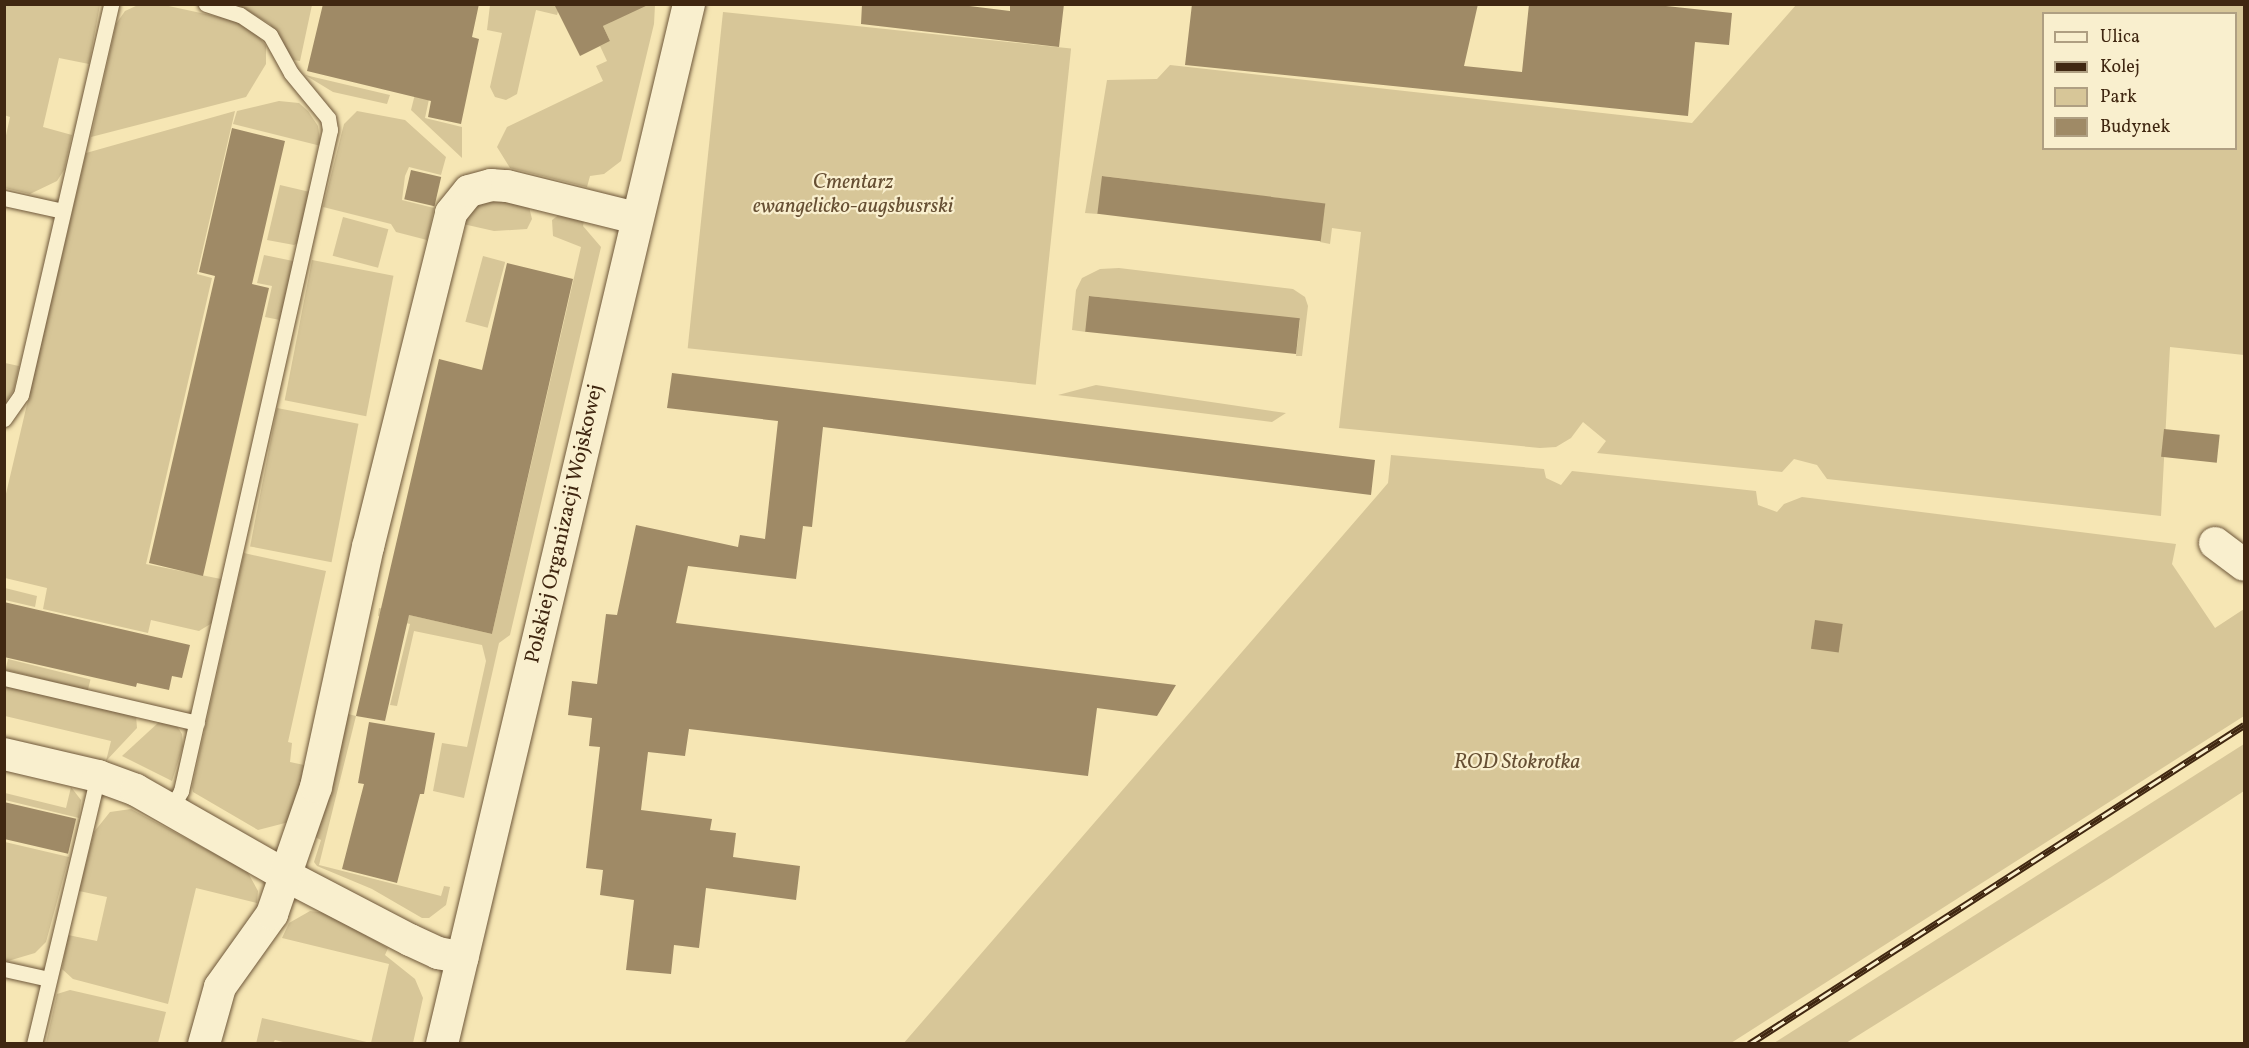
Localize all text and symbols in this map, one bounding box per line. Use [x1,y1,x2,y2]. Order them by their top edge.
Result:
legend [2042,12,2237,150]
text: Ulica [2100,25,2140,50]
text: Kolej [2100,55,2140,80]
text: Park [2100,85,2137,110]
text: Budynek [2100,115,2170,140]
park label: Cmentarz ewangelicko-augsbusrski [753,170,953,220]
street label: Polskiej Organizacji Wojskowej [521,382,609,666]
park label: ROD Stokrotka [1454,750,1580,776]

